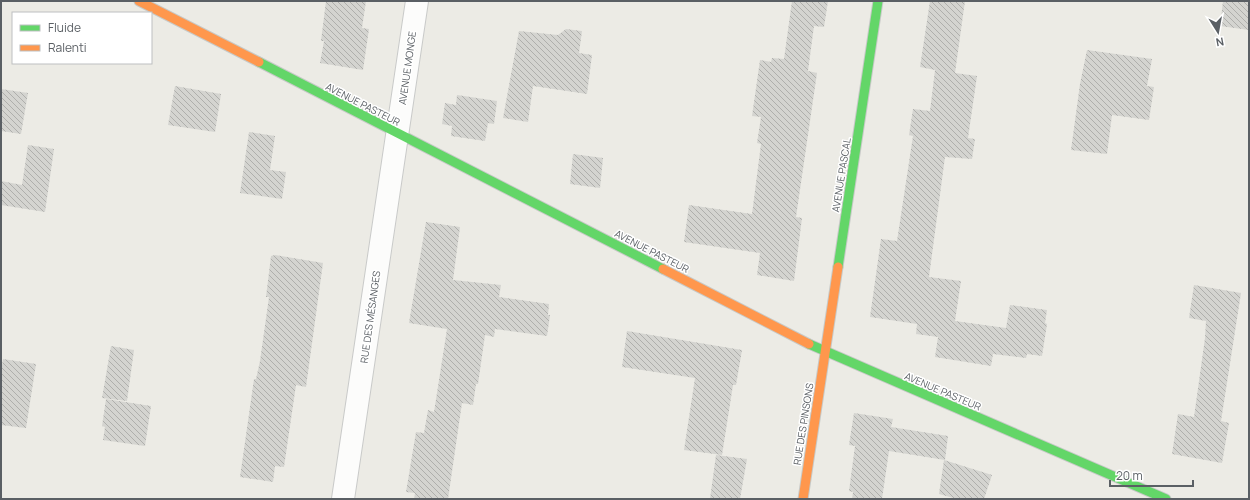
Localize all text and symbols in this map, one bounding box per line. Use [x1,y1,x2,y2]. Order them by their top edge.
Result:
legend [12,12,152,64]
north arrow [1198,12,1238,52]
text: Fluide [48,19,81,36]
street label: AVENUE MONGE [395,30,419,106]
text: N [1215,34,1225,50]
text: Ralenti [48,39,87,56]
street label: AVENUE PASTEUR [323,79,403,129]
street label: AVENUE PASCAL [828,137,854,213]
street label: AVENUE PASTEUR [612,226,692,276]
street label: RUE DES MÉSANGES [357,270,383,364]
street label: AVENUE PASTEUR [903,369,983,413]
street label: RUE DES PINSONS [790,382,816,466]
scale bar [1110,462,1193,488]
text: 20 m [1116,467,1143,484]

